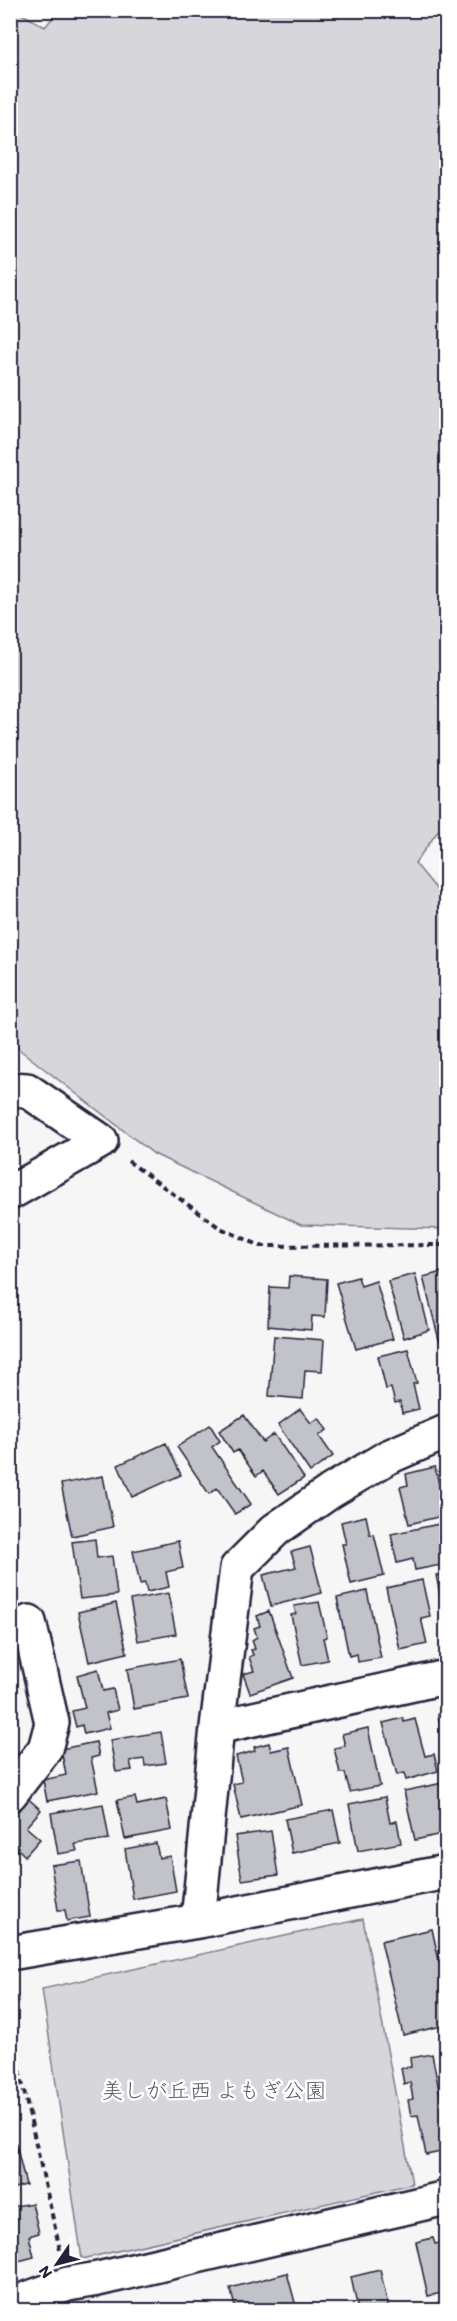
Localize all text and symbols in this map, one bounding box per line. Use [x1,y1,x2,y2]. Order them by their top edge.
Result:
park label: 美しが丘西 よもぎ公園 [102,2077,326,2104]
north arrow [27,2234,87,2294]
text: N [34,2262,56,2282]

